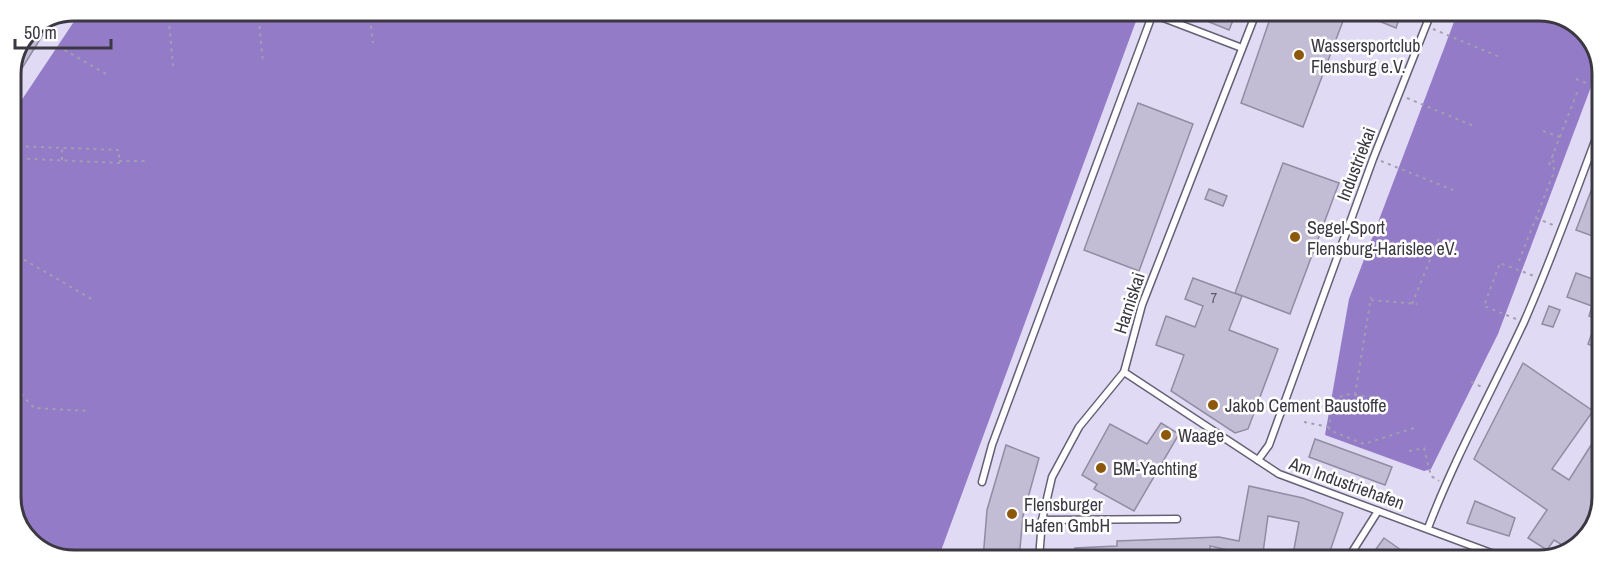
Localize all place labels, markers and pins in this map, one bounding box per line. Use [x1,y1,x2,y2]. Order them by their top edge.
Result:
place label: Wassersportclub Flensburg e.V. [1311,33,1420,79]
marker: Wassersportclub Flensburg e.V. [1292,48,1306,62]
place label: Segel-Sport Flensburg-Harislee eV. [1307,215,1457,261]
marker: Segel-Sport Flensburg-Harislee eV. [1288,230,1302,244]
place label: Jakob Cement Baustoffe [1225,393,1386,418]
marker: Jakob Cement Baustoffe [1206,398,1220,412]
place label: Waage [1178,423,1224,448]
marker: Waage [1159,428,1173,442]
place label: BM-Yachting [1113,456,1198,481]
marker: BM-Yachting [1094,461,1108,475]
place label: Flensburger Hafen GmbH [1024,492,1110,538]
marker: Flensburger Hafen GmbH [1005,507,1019,521]

